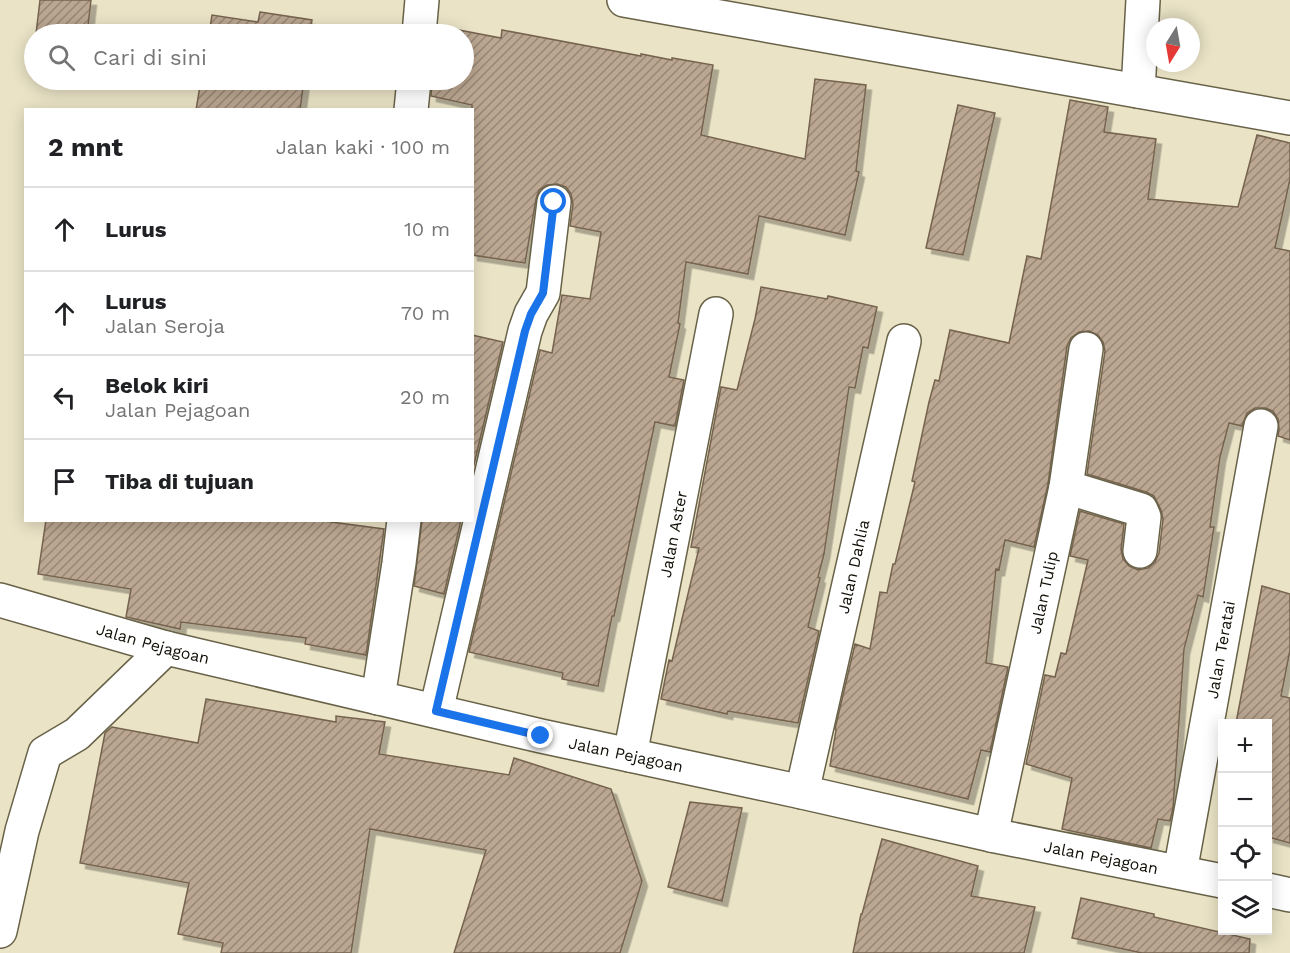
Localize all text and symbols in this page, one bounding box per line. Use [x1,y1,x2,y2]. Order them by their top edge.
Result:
north arrow [1146,18,1200,72]
search box [24,24,474,90]
icon: search [45,41,78,74]
text: Cari di sini [93,45,207,70]
text: 2 mnt [48,132,123,162]
text: Jalan kaki · 100 m [276,135,450,159]
route start [540,188,566,214]
icon: ahead [48,213,81,246]
text: Lurus [105,217,167,242]
text: 10 m [404,217,450,241]
text: Lurus [105,289,167,314]
icon: ahead [48,297,81,330]
text: 70 m [401,301,450,325]
text: Jalan Seroja [105,314,225,338]
text: Belok kiri [105,373,209,398]
icon: left [48,381,81,414]
text: 20 m [400,385,450,409]
text: Jalan Pejagoan [105,398,250,422]
icon: arrive [48,465,81,498]
text: Tiba di tujuan [105,469,254,494]
street label: Jalan Aster [655,489,691,579]
street label: Jalan Dahlia [833,518,873,616]
street label: Jalan Tulip [1025,549,1061,636]
street label: Jalan Teratai [1202,599,1239,700]
street label: Jalan Pejagoan [94,619,211,667]
map controls [1218,719,1272,935]
button: + [1218,719,1272,773]
route end [527,722,553,748]
street label: Jalan Pejagoan [567,733,685,776]
button: − [1218,773,1272,827]
button: locate [1218,827,1272,881]
street label: Jalan Pejagoan [1042,836,1160,878]
button: layers [1218,881,1272,935]

